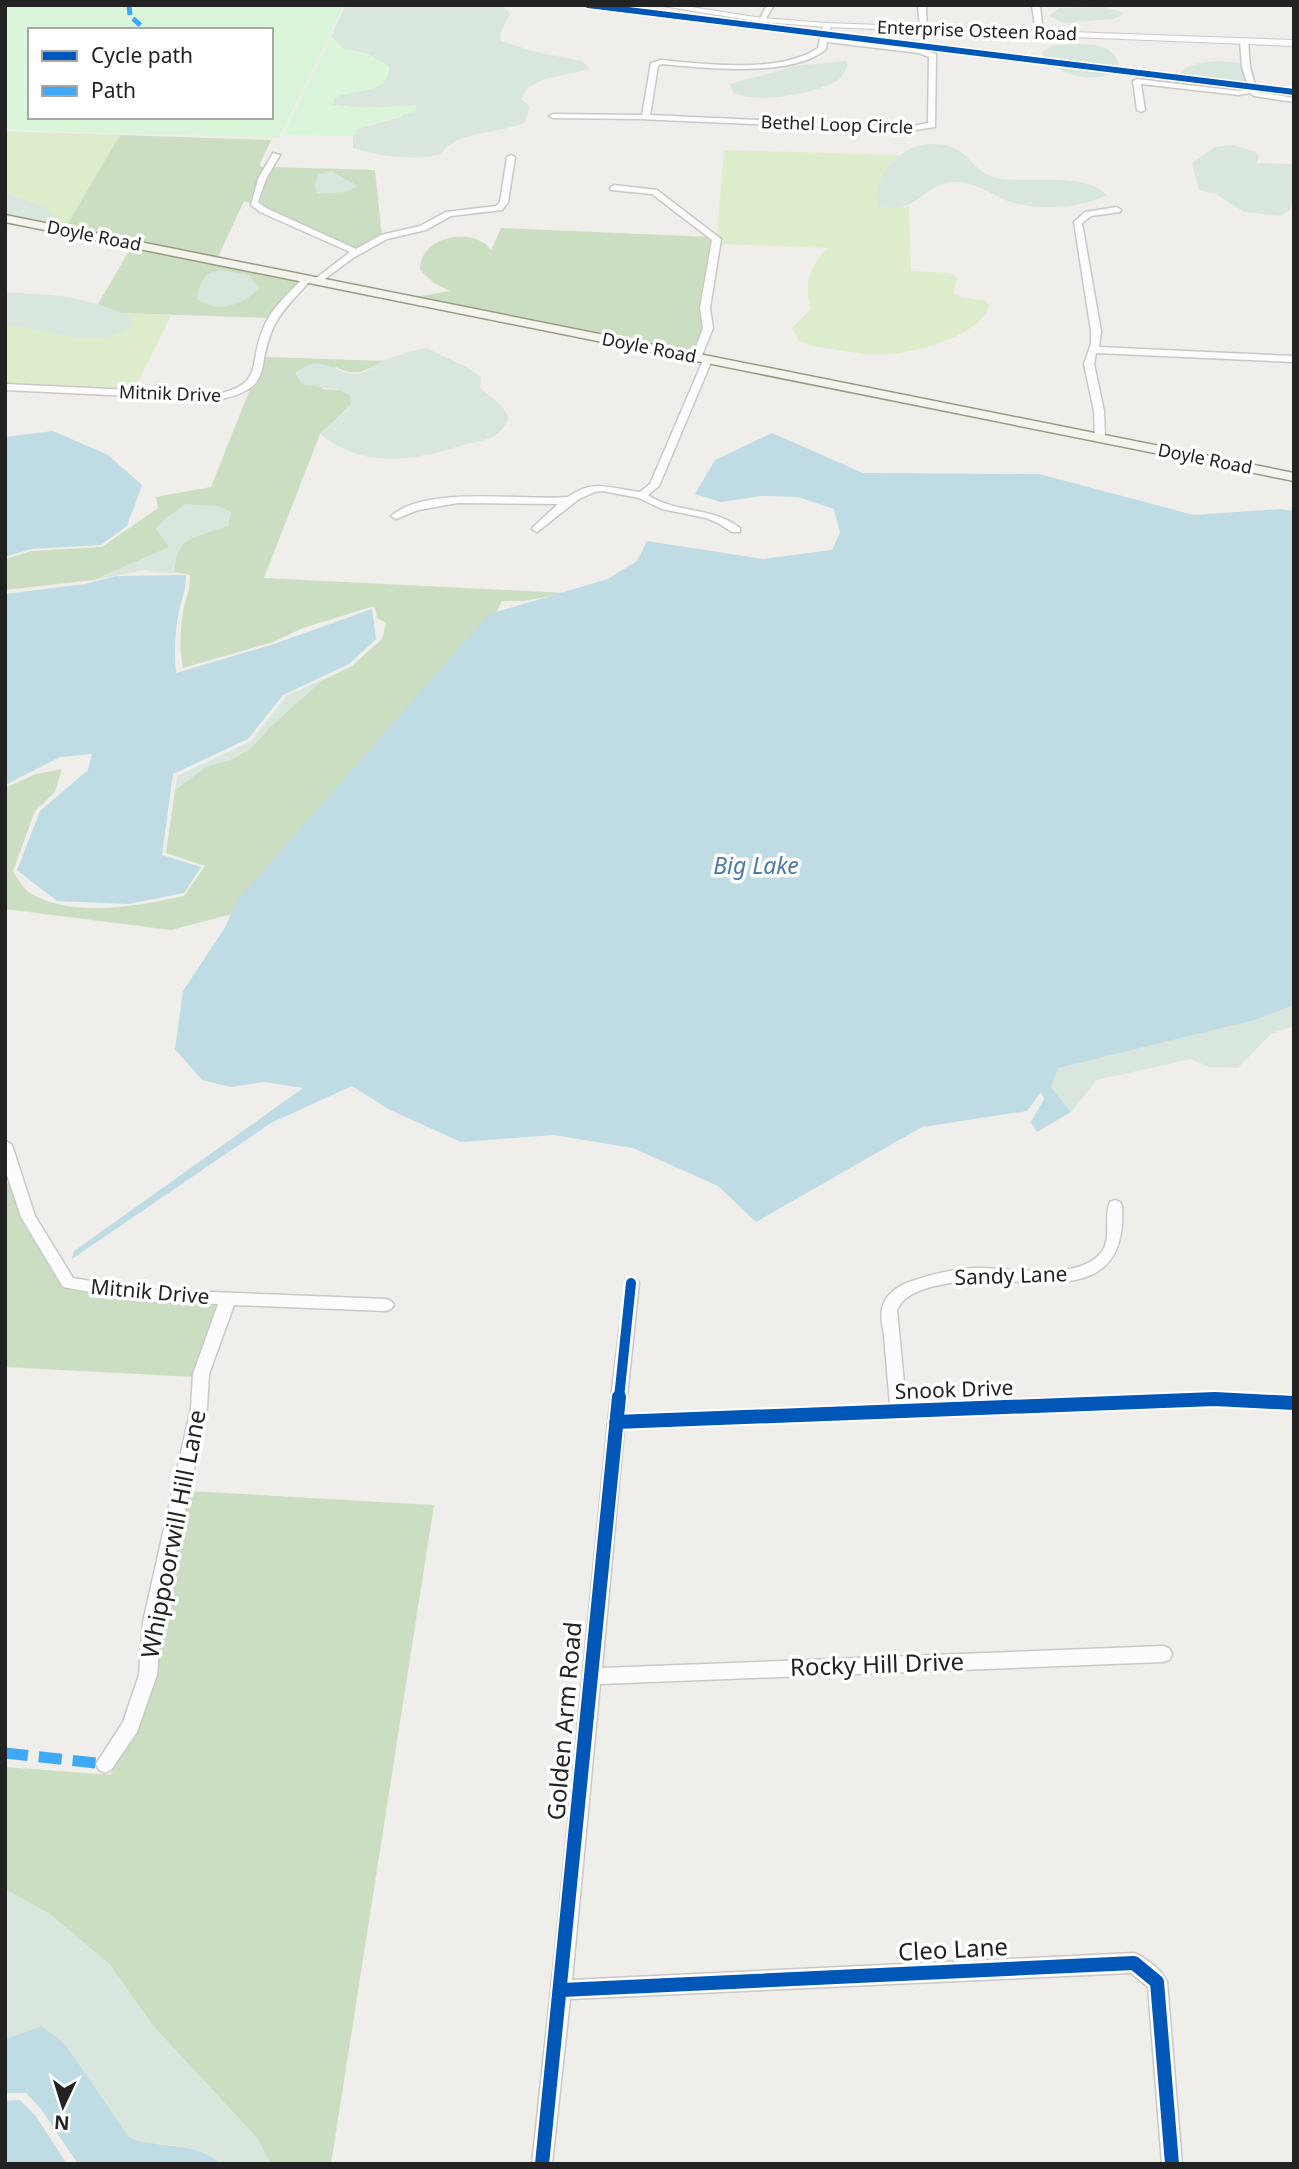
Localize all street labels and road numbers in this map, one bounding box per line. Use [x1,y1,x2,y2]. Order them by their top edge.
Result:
street label: Enterprise Osteen Road [876,15,1078,45]
street label: Bethel Loop Circle [760,109,914,139]
street label: Doyle Road [45,214,143,256]
street label: Doyle Road [600,326,698,368]
street label: Mitnik Drive [119,379,221,407]
street label: Doyle Road [1156,437,1254,479]
street label: Sandy Lane [954,1259,1068,1291]
street label: Mitnik Drive [90,1272,211,1310]
street label: Snook Drive [894,1373,1014,1405]
street label: Whippoorwill Hill Lane [132,1407,213,1661]
street label: Golden Arm Road [538,1620,589,1822]
street label: Rocky Hill Drive [789,1644,965,1683]
street label: Cleo Lane [897,1929,1009,1968]

